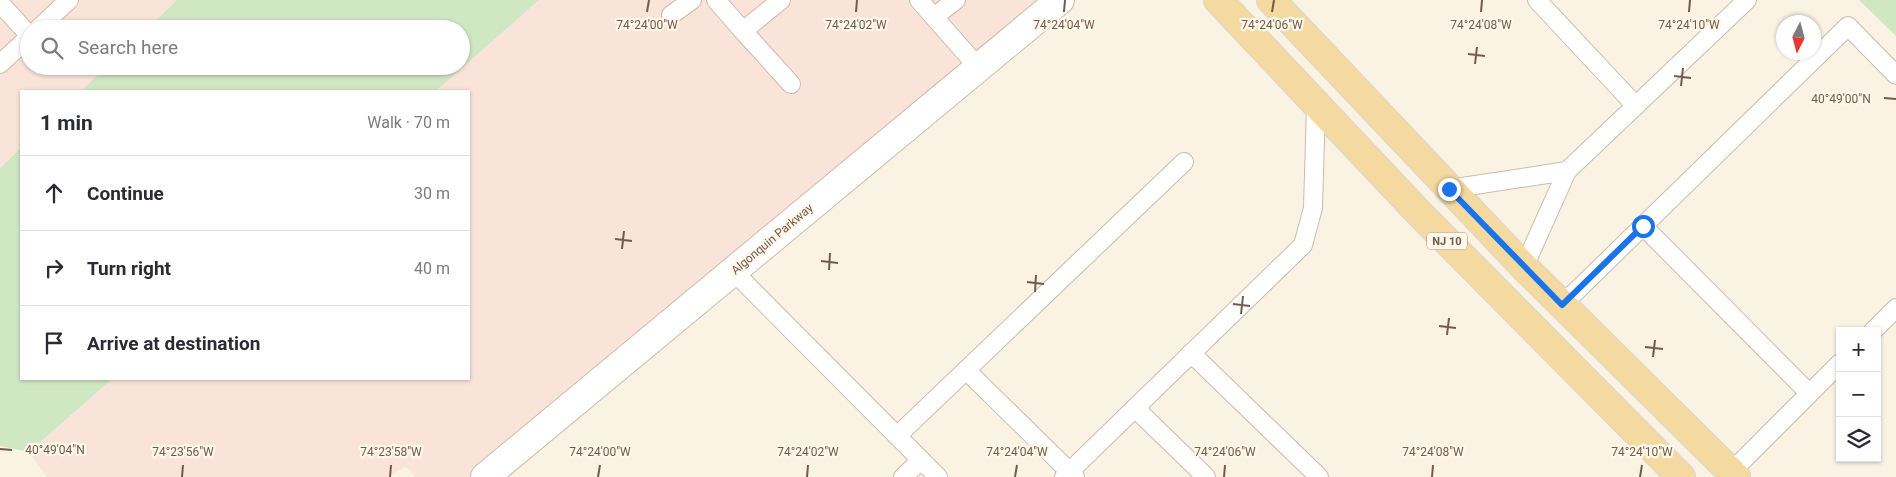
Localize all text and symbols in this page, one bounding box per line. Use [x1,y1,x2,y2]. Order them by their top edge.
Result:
north arrow [1776,15,1821,60]
text: 74°24'00"W [616,18,678,32]
text: 74°24'02"W [825,18,887,32]
text: 74°24'04"W [1033,18,1095,32]
text: 74°24'06"W [1241,18,1303,32]
text: 74°24'08"W [1450,18,1512,32]
text: 74°24'10"W [1658,18,1720,32]
search box [20,20,470,75]
icon: search [38,34,66,62]
text: Search here [78,36,178,59]
text: 40°49'00"N [1811,92,1871,106]
text: 1 min [40,111,93,135]
text: Walk · 70 m [367,113,450,132]
route end [1438,178,1461,201]
icon: ahead [40,179,68,207]
text: Continue [87,182,164,205]
text: 30 m [414,184,450,203]
street label: Algonquin Parkway [728,201,816,277]
route start [1632,215,1655,238]
road number: NJ 10 [1427,232,1467,250]
icon: right [40,254,68,282]
text: Turn right [87,257,171,280]
text: 40 m [414,259,450,278]
map controls [1836,327,1881,462]
button: + [1836,327,1881,372]
icon: arrive [40,329,68,357]
text: Arrive at destination [87,332,260,355]
button: − [1836,372,1881,417]
button: layers [1836,417,1881,462]
text: 40°49'04"N [25,443,85,457]
text: 74°23'56"W [152,445,214,459]
text: 74°23'58"W [360,445,422,459]
text: 74°24'00"W [569,445,631,459]
text: 74°24'02"W [777,445,839,459]
text: 74°24'04"W [986,445,1048,459]
text: 74°24'06"W [1194,445,1256,459]
text: 74°24'08"W [1402,445,1464,459]
text: 74°24'10"W [1611,445,1673,459]

